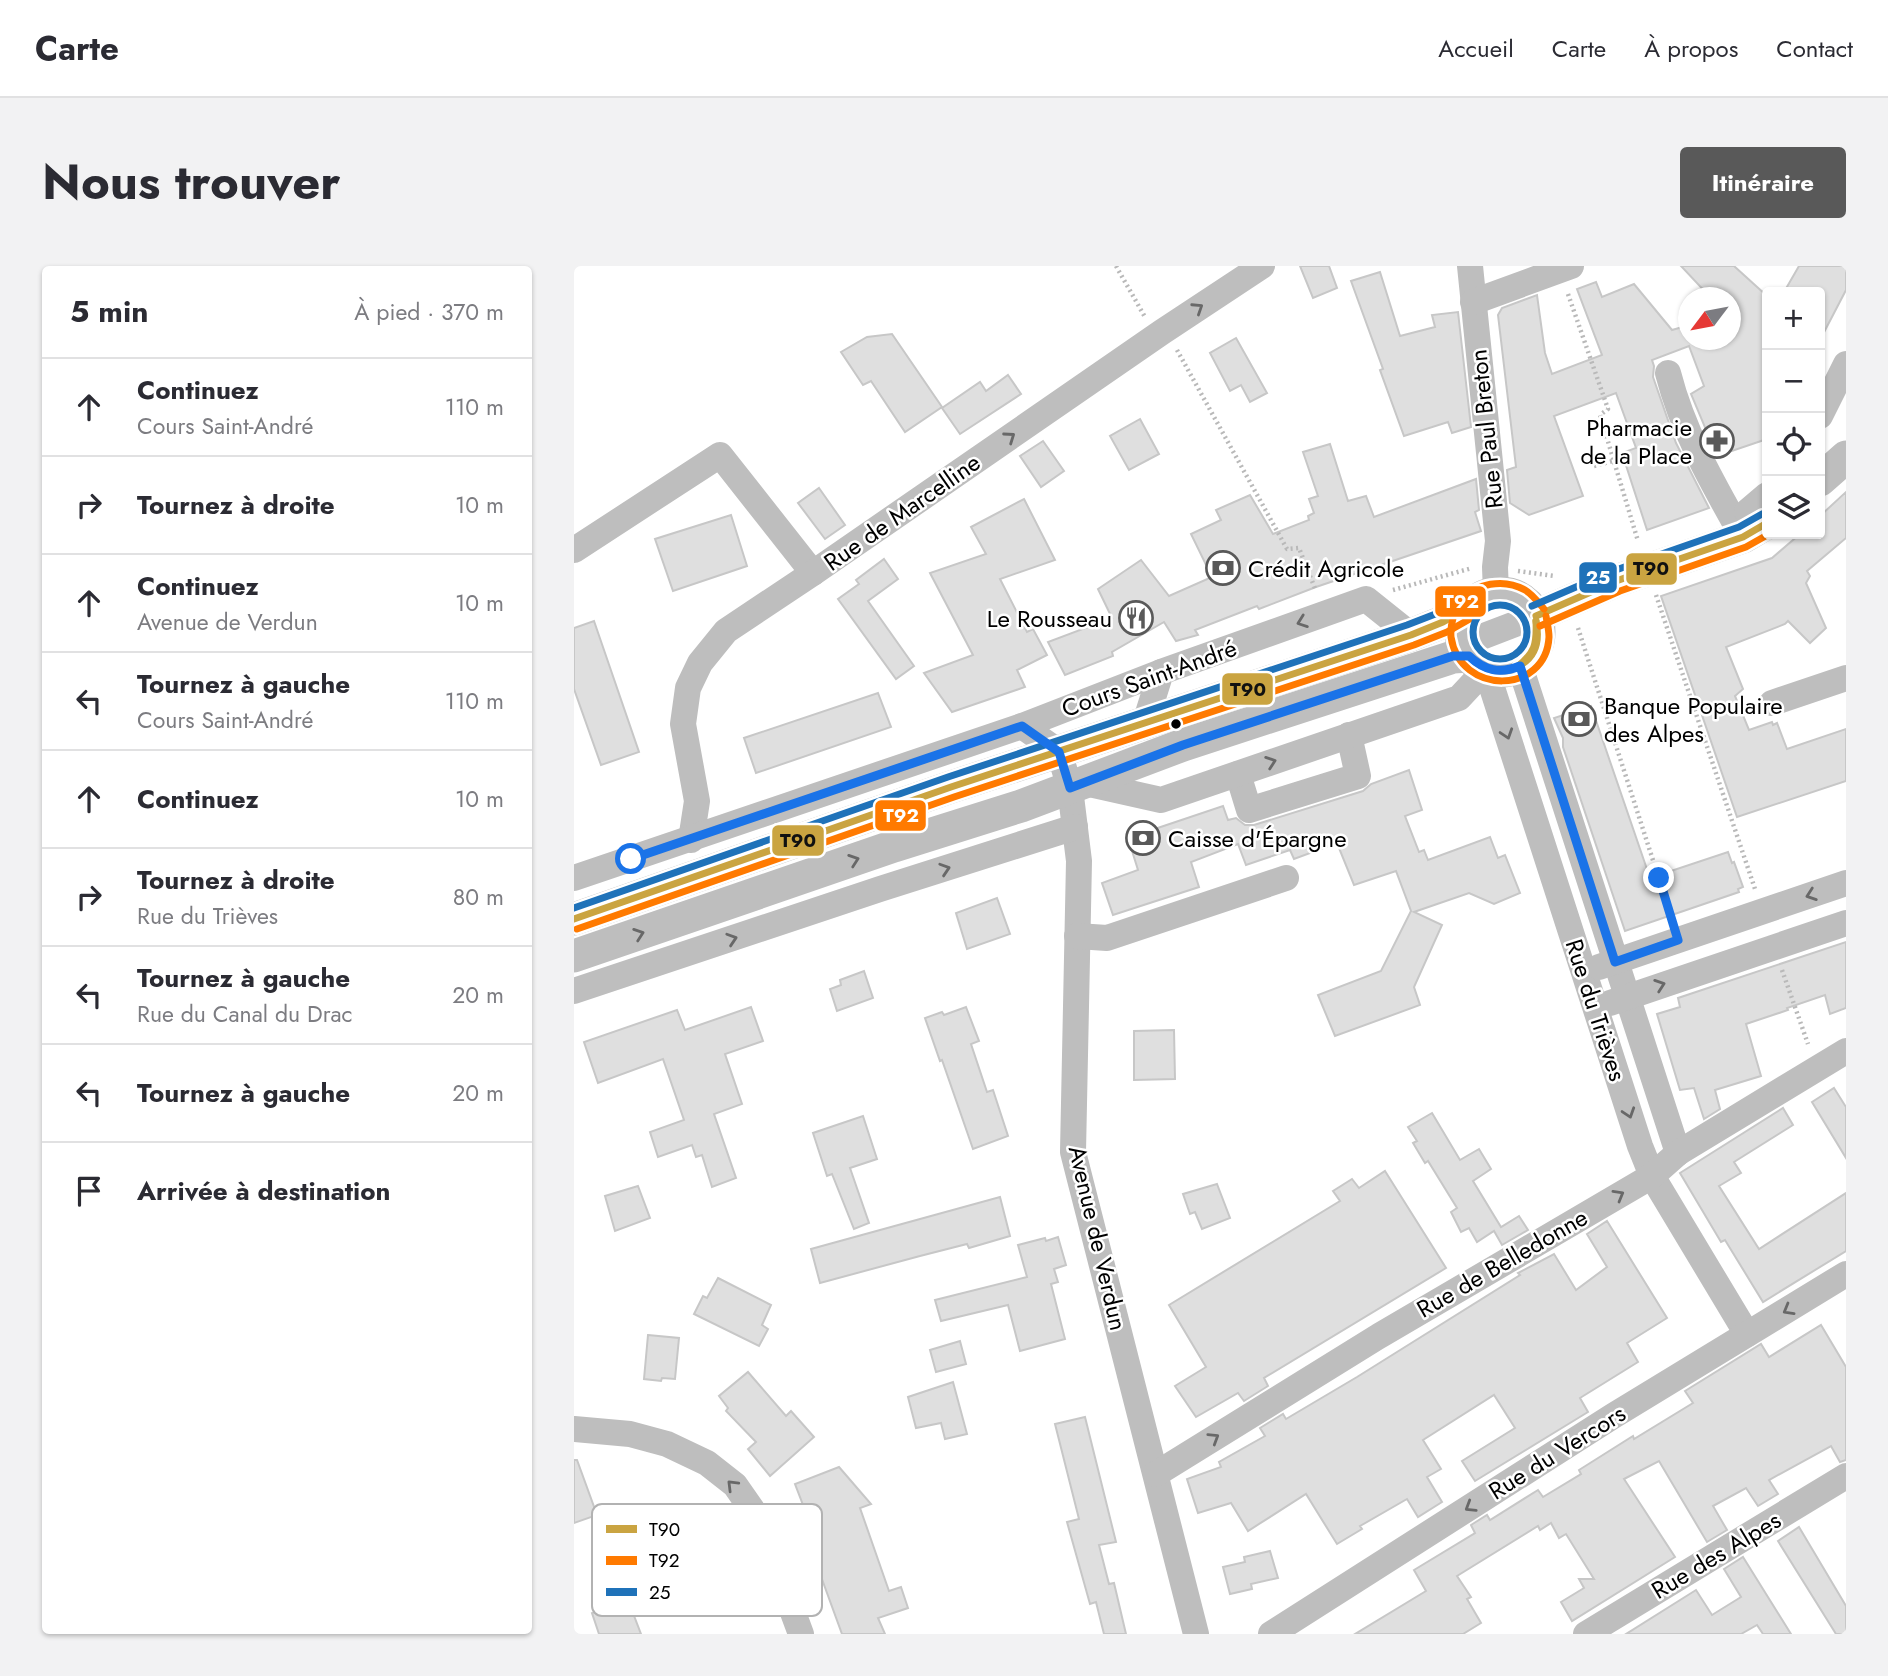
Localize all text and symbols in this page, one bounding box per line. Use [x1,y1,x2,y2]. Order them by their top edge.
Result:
text: Carte [35,25,119,72]
text: Accueil [1438,31,1514,66]
text: Carte [1552,31,1606,66]
text: À propos [1644,31,1738,66]
text: Contact [1776,31,1853,66]
text: Nous trouver [42,147,340,217]
button: Itinéraire [1680,147,1846,218]
north arrow [1678,287,1741,350]
map controls [1762,287,1825,539]
button: + [1762,287,1825,350]
text: 5 min [70,290,148,333]
text: À pied · 370 m [354,295,504,329]
one-way arrow [1190,304,1203,317]
street label: Rue Paul Breton [1460,348,1512,510]
button: − [1762,350,1825,413]
text: Continuez [137,371,259,409]
icon: ahead [70,388,108,426]
text: 110 m [445,390,504,424]
text: Cours Saint-André [137,409,313,443]
place label: Pharmacie de la Place [1580,410,1692,473]
button: locate [1762,413,1825,476]
pharmacy icon: Pharmacie de la Place [1698,422,1736,460]
one-way arrow [1002,433,1015,445]
street label: Rue de Marcelline [817,445,987,579]
button: layers [1762,476,1825,539]
icon: right [70,486,108,524]
text: Tournez à droite [137,486,335,524]
text: 10 m [455,488,504,522]
bank icon: Crédit Agricole [1204,549,1242,587]
place label: Crédit Agricole [1248,551,1404,586]
line badge: T90 [1625,552,1678,586]
text: T90 [1633,555,1669,582]
line badge: 25 [1578,561,1618,594]
text: 25 [1586,564,1610,591]
text: Continuez [137,567,259,605]
icon: ahead [70,584,108,622]
line badge: T92 [1434,585,1487,618]
text: 10 m [455,586,504,620]
text: T92 [1443,588,1479,615]
restaurant icon: Le Rousseau [1117,599,1155,637]
place label: Le Rousseau [987,601,1112,636]
text: Avenue de Verdun [137,605,318,639]
one-way arrow [1297,614,1309,628]
street label: Cours Saint-André [1057,630,1241,726]
text: Tournez à gauche [137,665,350,703]
line badge: T90 [1221,672,1274,706]
text: T90 [1230,676,1266,703]
icon: left [70,682,108,720]
text: 110 m [445,684,504,718]
place label: Banque Populaire des Alpes [1604,688,1783,751]
bank icon: Banque Populaire des Alpes [1560,700,1598,738]
text: Cours Saint-André [137,703,313,737]
unlabelled marker [1169,717,1183,731]
one-way arrow [1499,727,1513,739]
one-way arrow [1265,756,1277,770]
icon: ahead [70,780,108,818]
text: Continuez [137,780,259,818]
text: 10 m [455,782,504,816]
line badge: T92 [874,799,927,832]
text: T92 [883,802,919,829]
bank icon: Caisse d'Épargne [1124,819,1162,857]
place label: Caisse d'Épargne [1168,821,1347,856]
line badge: T90 [771,824,825,857]
text: T90 [780,827,816,854]
route start [615,843,646,874]
one-way arrow [847,854,859,868]
text: Tournez à droite [137,861,335,899]
route end [1643,862,1674,893]
one-way arrow [938,863,951,877]
icon: right [70,878,108,916]
text: 80 m [453,880,504,914]
one-way arrow [1806,886,1818,901]
text: Rue du Trièves [137,899,278,933]
one-way arrow [632,928,644,942]
one-way arrow [725,933,737,947]
street label: Rue du Trièves [1557,935,1635,1085]
text: Tournez à gauche [137,959,350,997]
icon: left [70,976,108,1014]
text: 20 m [452,978,504,1012]
one-way arrow [1654,979,1666,994]
text: Rue du Canal du Drac [137,997,353,1031]
icon: left [70,1074,108,1112]
text: Tournez à gauche [137,1074,350,1112]
text: 20 m [452,1076,504,1110]
one-way arrow [1621,1107,1636,1119]
street label: Avenue de Verdun [1060,1142,1136,1334]
icon: arrive [70,1172,108,1210]
text: Arrivée à destination [137,1172,390,1210]
one-way arrow [1612,1190,1625,1203]
street label: Rue de Belledonne [1410,1200,1594,1326]
one-way arrow [1782,1302,1795,1315]
street label: Rue du Vercors [1482,1396,1632,1508]
one-way arrow [1207,1433,1220,1446]
one-way arrow [727,1480,740,1493]
one-way arrow [1464,1499,1477,1512]
street label: Rue des Alpes [1645,1503,1787,1607]
legend [592,1504,822,1616]
text: T90 [649,1516,680,1543]
text: T92 [649,1547,680,1574]
text: 25 [649,1579,671,1606]

